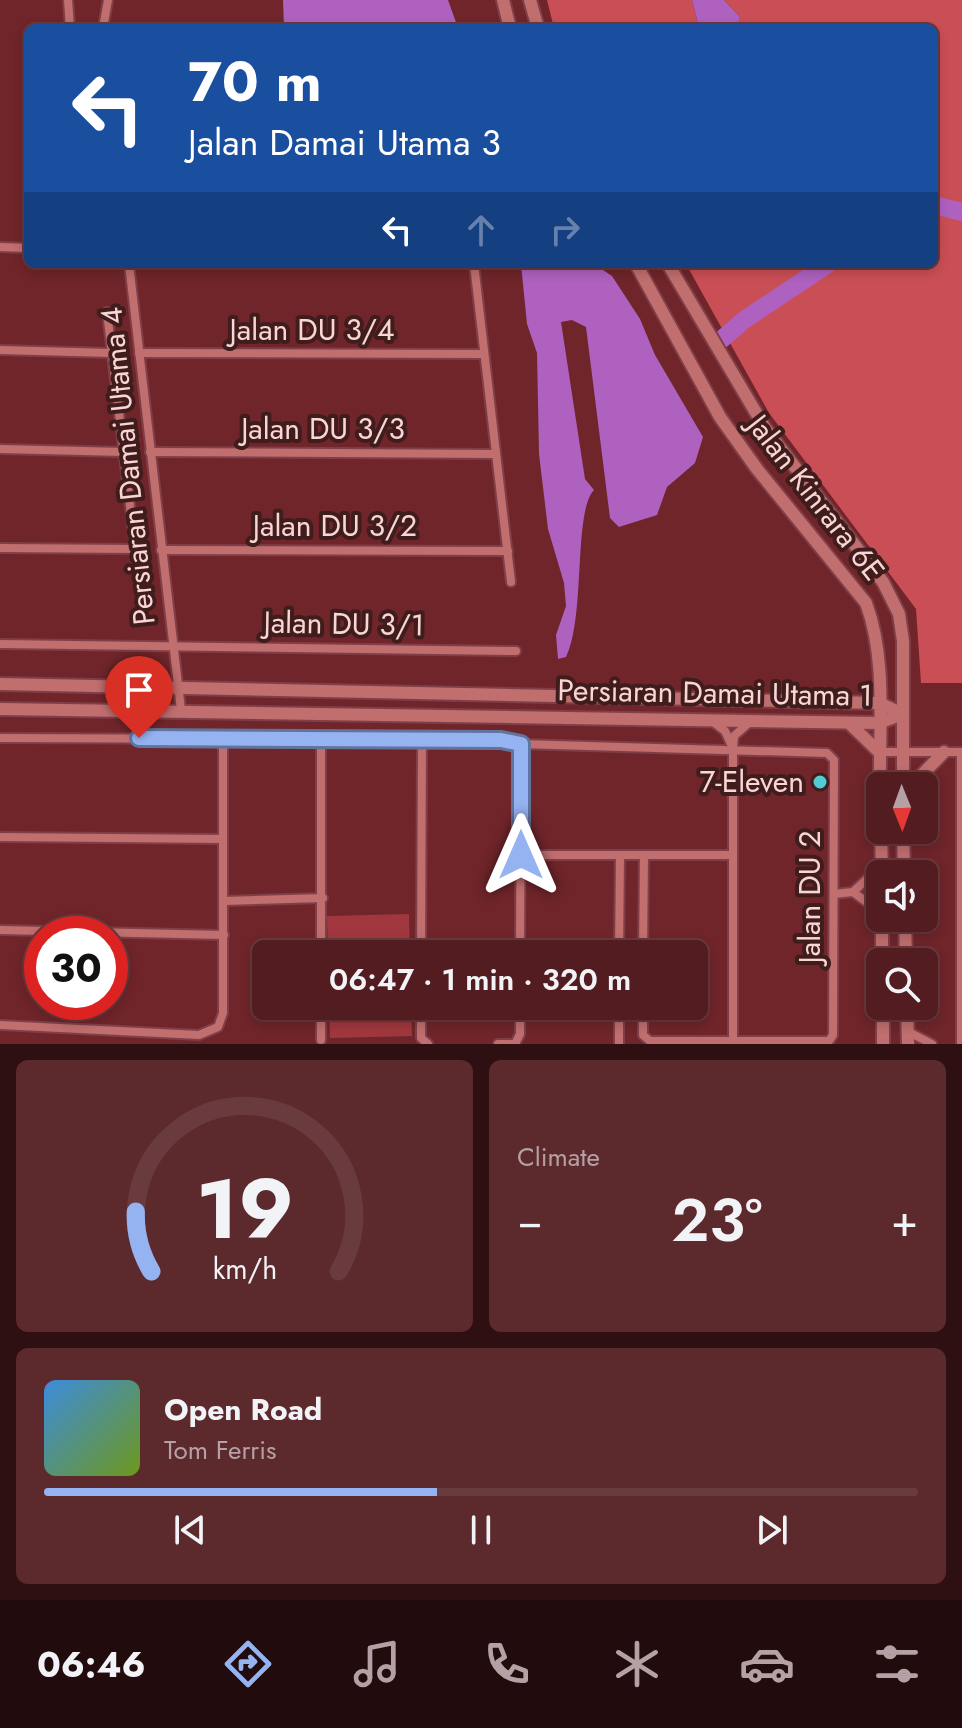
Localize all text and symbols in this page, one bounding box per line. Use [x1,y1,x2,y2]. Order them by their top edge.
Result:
text: 70 m [188,41,322,122]
icon: left [56,56,160,160]
text: Jalan Damai Utama 3 [188,116,501,168]
icon: left [375,208,419,252]
icon: ahead [459,208,503,252]
icon: right [543,208,587,252]
street label: Persiaran Damai Utama 4 [89,305,166,627]
street label: Jalan DU 3/4 [226,308,394,351]
street label: Jalan Kinrara 6E [735,402,895,590]
street label: Jalan DU 3/3 [237,407,405,450]
street label: Jalan DU 3/2 [249,504,417,547]
street label: Jalan DU 3/1 [259,601,425,646]
pin [105,656,173,738]
icon: arrive [117,668,161,712]
street label: Persiaran Damai Utama 1 [557,668,873,717]
place label: 7-Eleven [700,760,804,803]
north arrow [866,772,938,844]
map controls [866,772,938,1020]
marker: 7-Eleven [811,773,829,791]
position arrow [479,813,563,897]
street label: Jalan DU 2 [788,831,831,967]
button: sound [866,860,938,932]
speed limit sign: 30 [24,916,128,1020]
button: search [866,948,938,1020]
text: 06:47 · 1 min · 320 m [329,958,631,1001]
text: Climate [517,1138,600,1176]
text: 19 [196,1149,293,1269]
text: 23° [671,1177,762,1264]
text: − [517,1189,543,1253]
text: + [891,1189,918,1253]
text: km/h [212,1248,277,1290]
text: Open Road [164,1388,322,1431]
text: Tom Ferris [164,1431,276,1469]
icon: previous [168,1508,212,1552]
icon: pause [459,1508,503,1552]
icon: next [750,1508,794,1552]
icon: directions [220,1636,276,1692]
icon: music [349,1636,405,1692]
icon: phone [479,1636,535,1692]
icon: climate [609,1636,665,1692]
icon: car [739,1636,795,1692]
icon: filters [869,1636,925,1692]
text: 06:46 [37,1638,146,1690]

